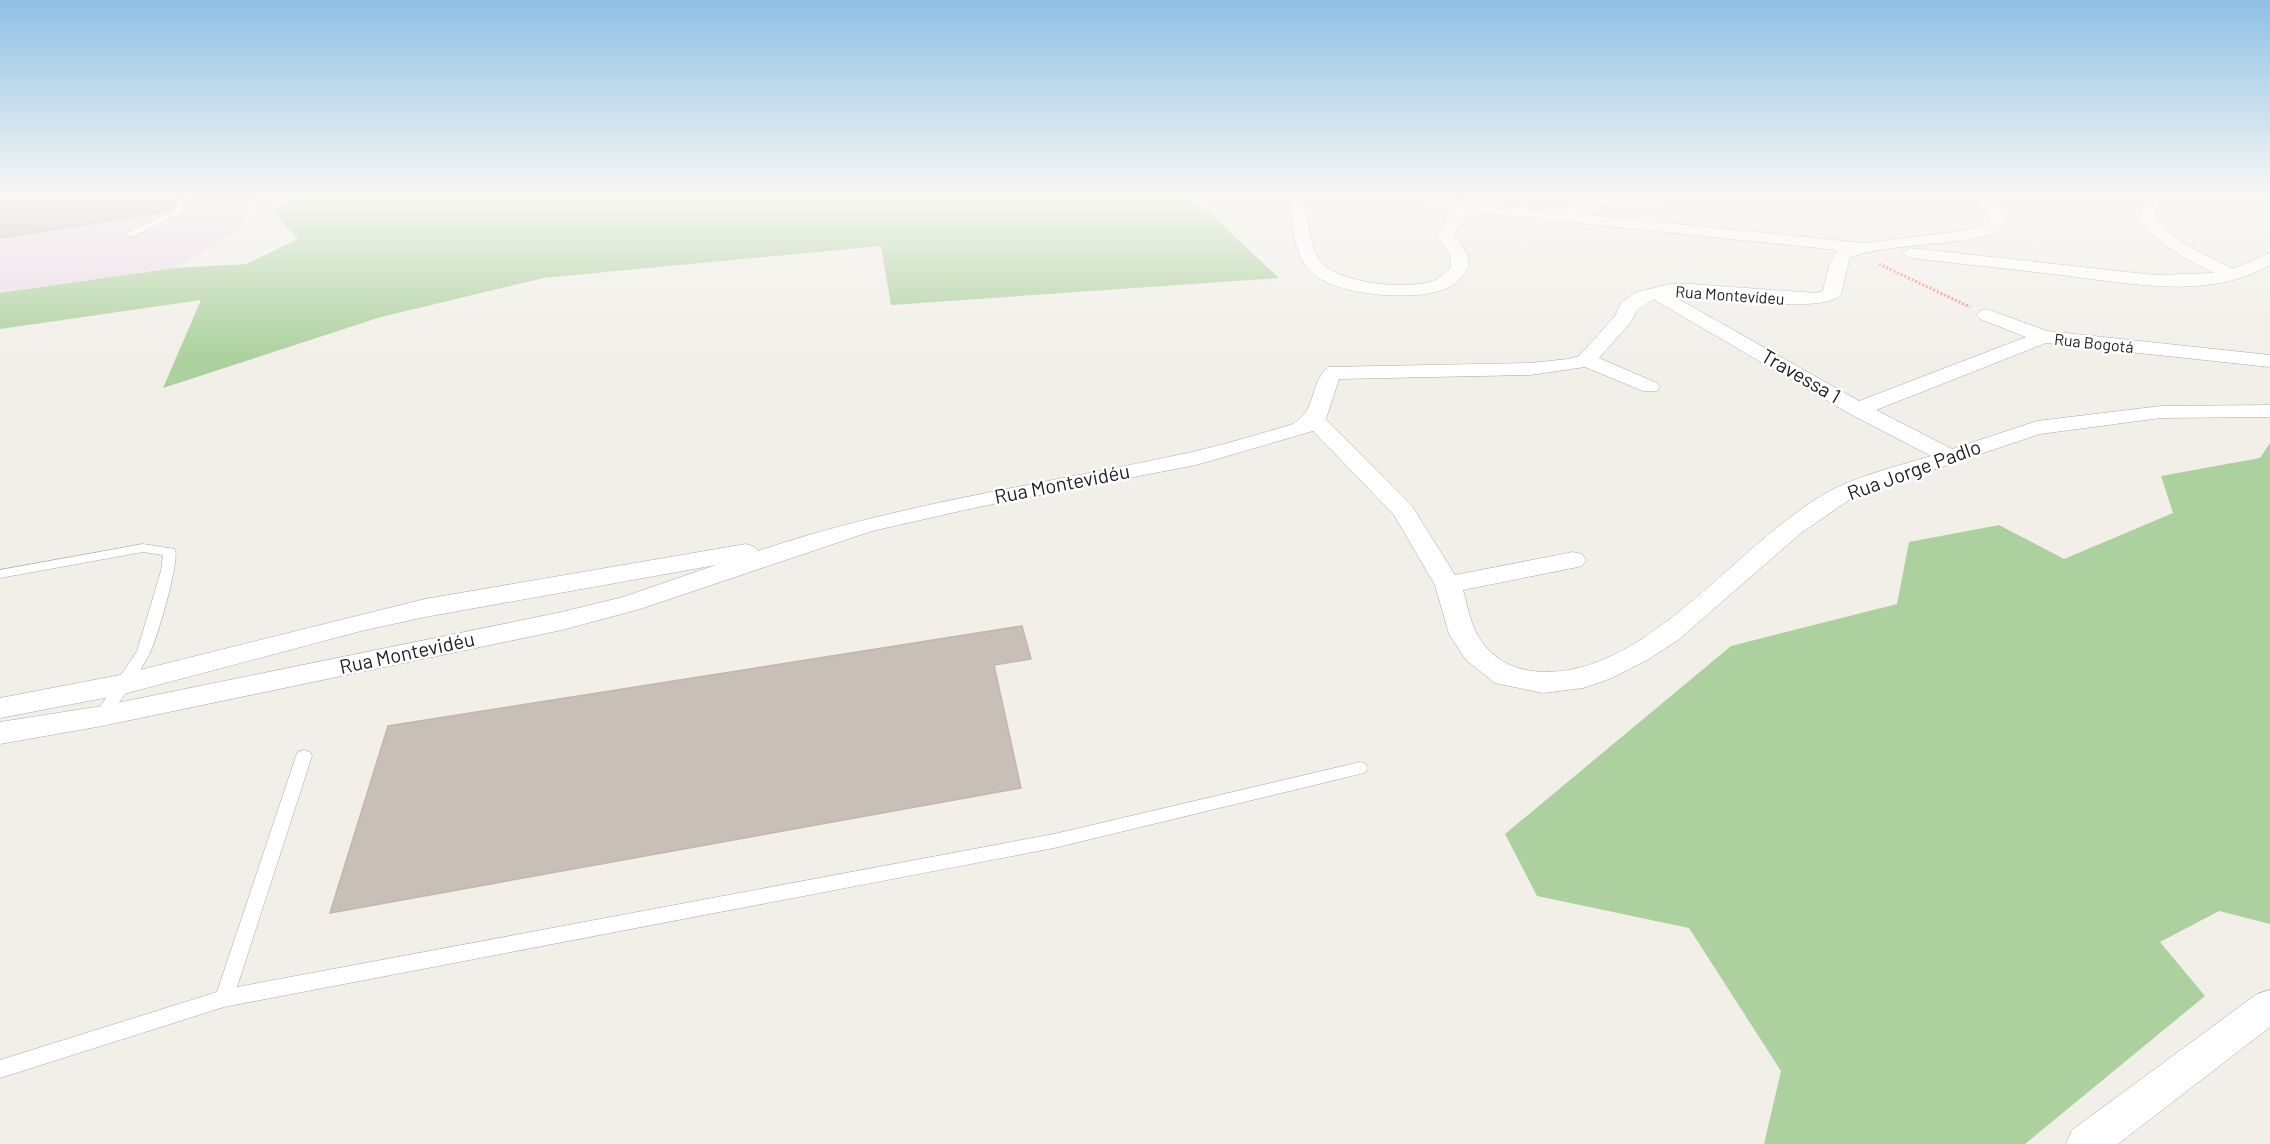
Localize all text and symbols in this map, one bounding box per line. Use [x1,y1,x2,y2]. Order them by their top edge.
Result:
street label: Rua Montevídeu [1675,281,1785,308]
street label: Rua Bogotá [2053,329,2135,356]
street label: Travessa 1 [1758,343,1845,407]
street label: Rua Jorge Padlo [1844,434,1984,504]
street label: Rua Montevidéu [992,458,1132,508]
street label: Rua Montevidéu [337,626,477,678]

